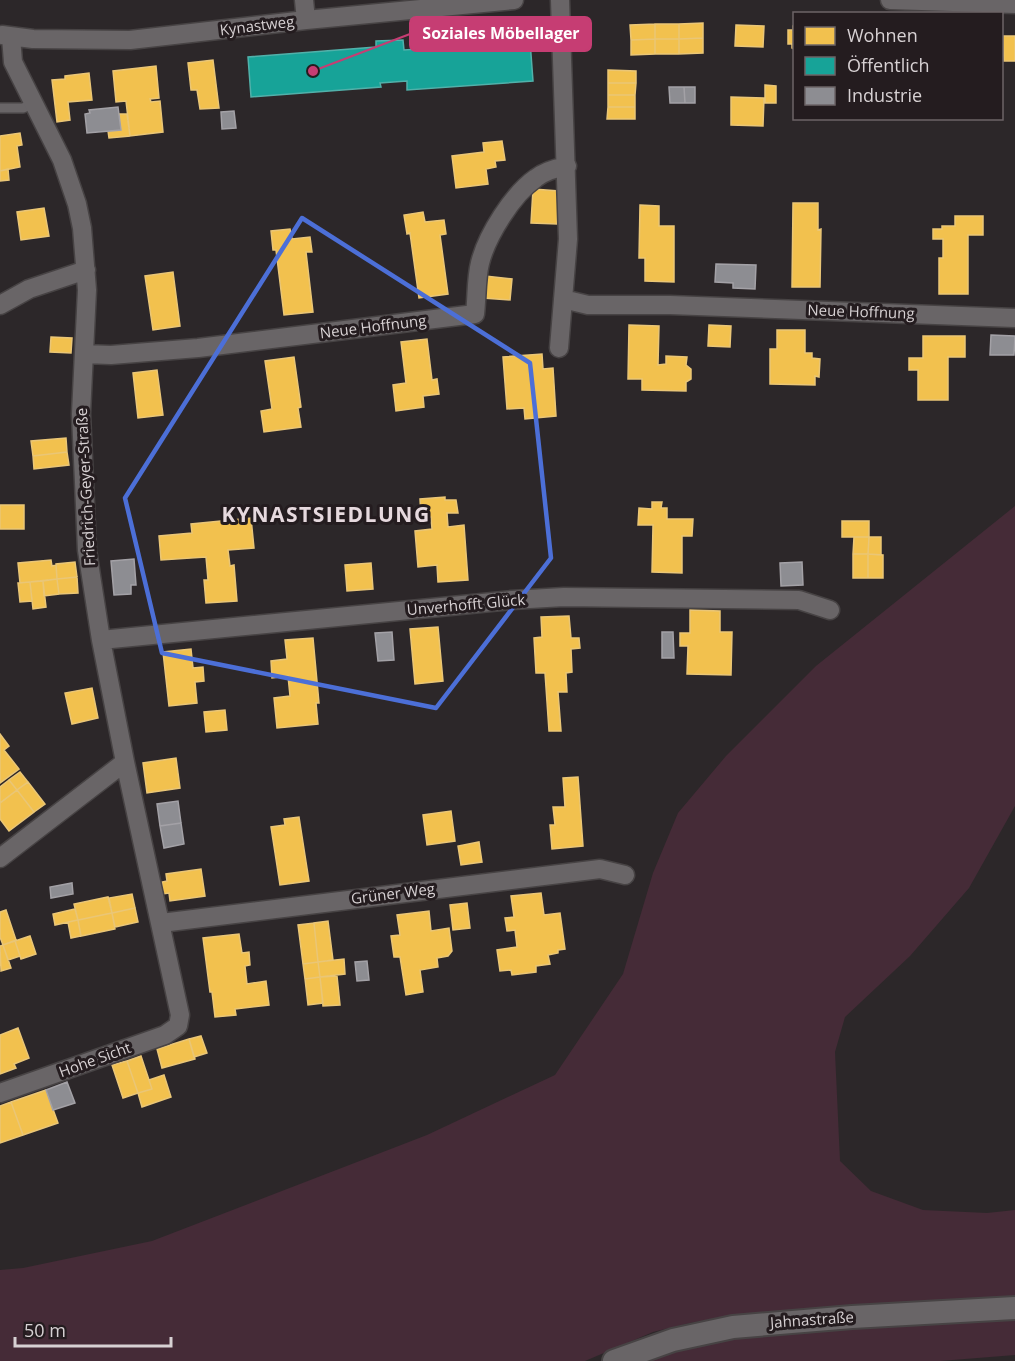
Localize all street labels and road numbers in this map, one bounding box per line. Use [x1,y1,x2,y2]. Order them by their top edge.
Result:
street label: Kynastweg [218,11,295,39]
street label: Neue Hoffnung [807,299,915,323]
street label: Neue Hoffnung [318,310,427,342]
street label: Friedrich-Geyer-Straße [71,407,99,567]
street label: Unverhofft Glück [406,589,526,619]
street label: Grüner Weg [350,878,436,908]
street label: Hohe Sicht [56,1037,133,1081]
street label: Jahnastraße [767,1306,854,1332]

